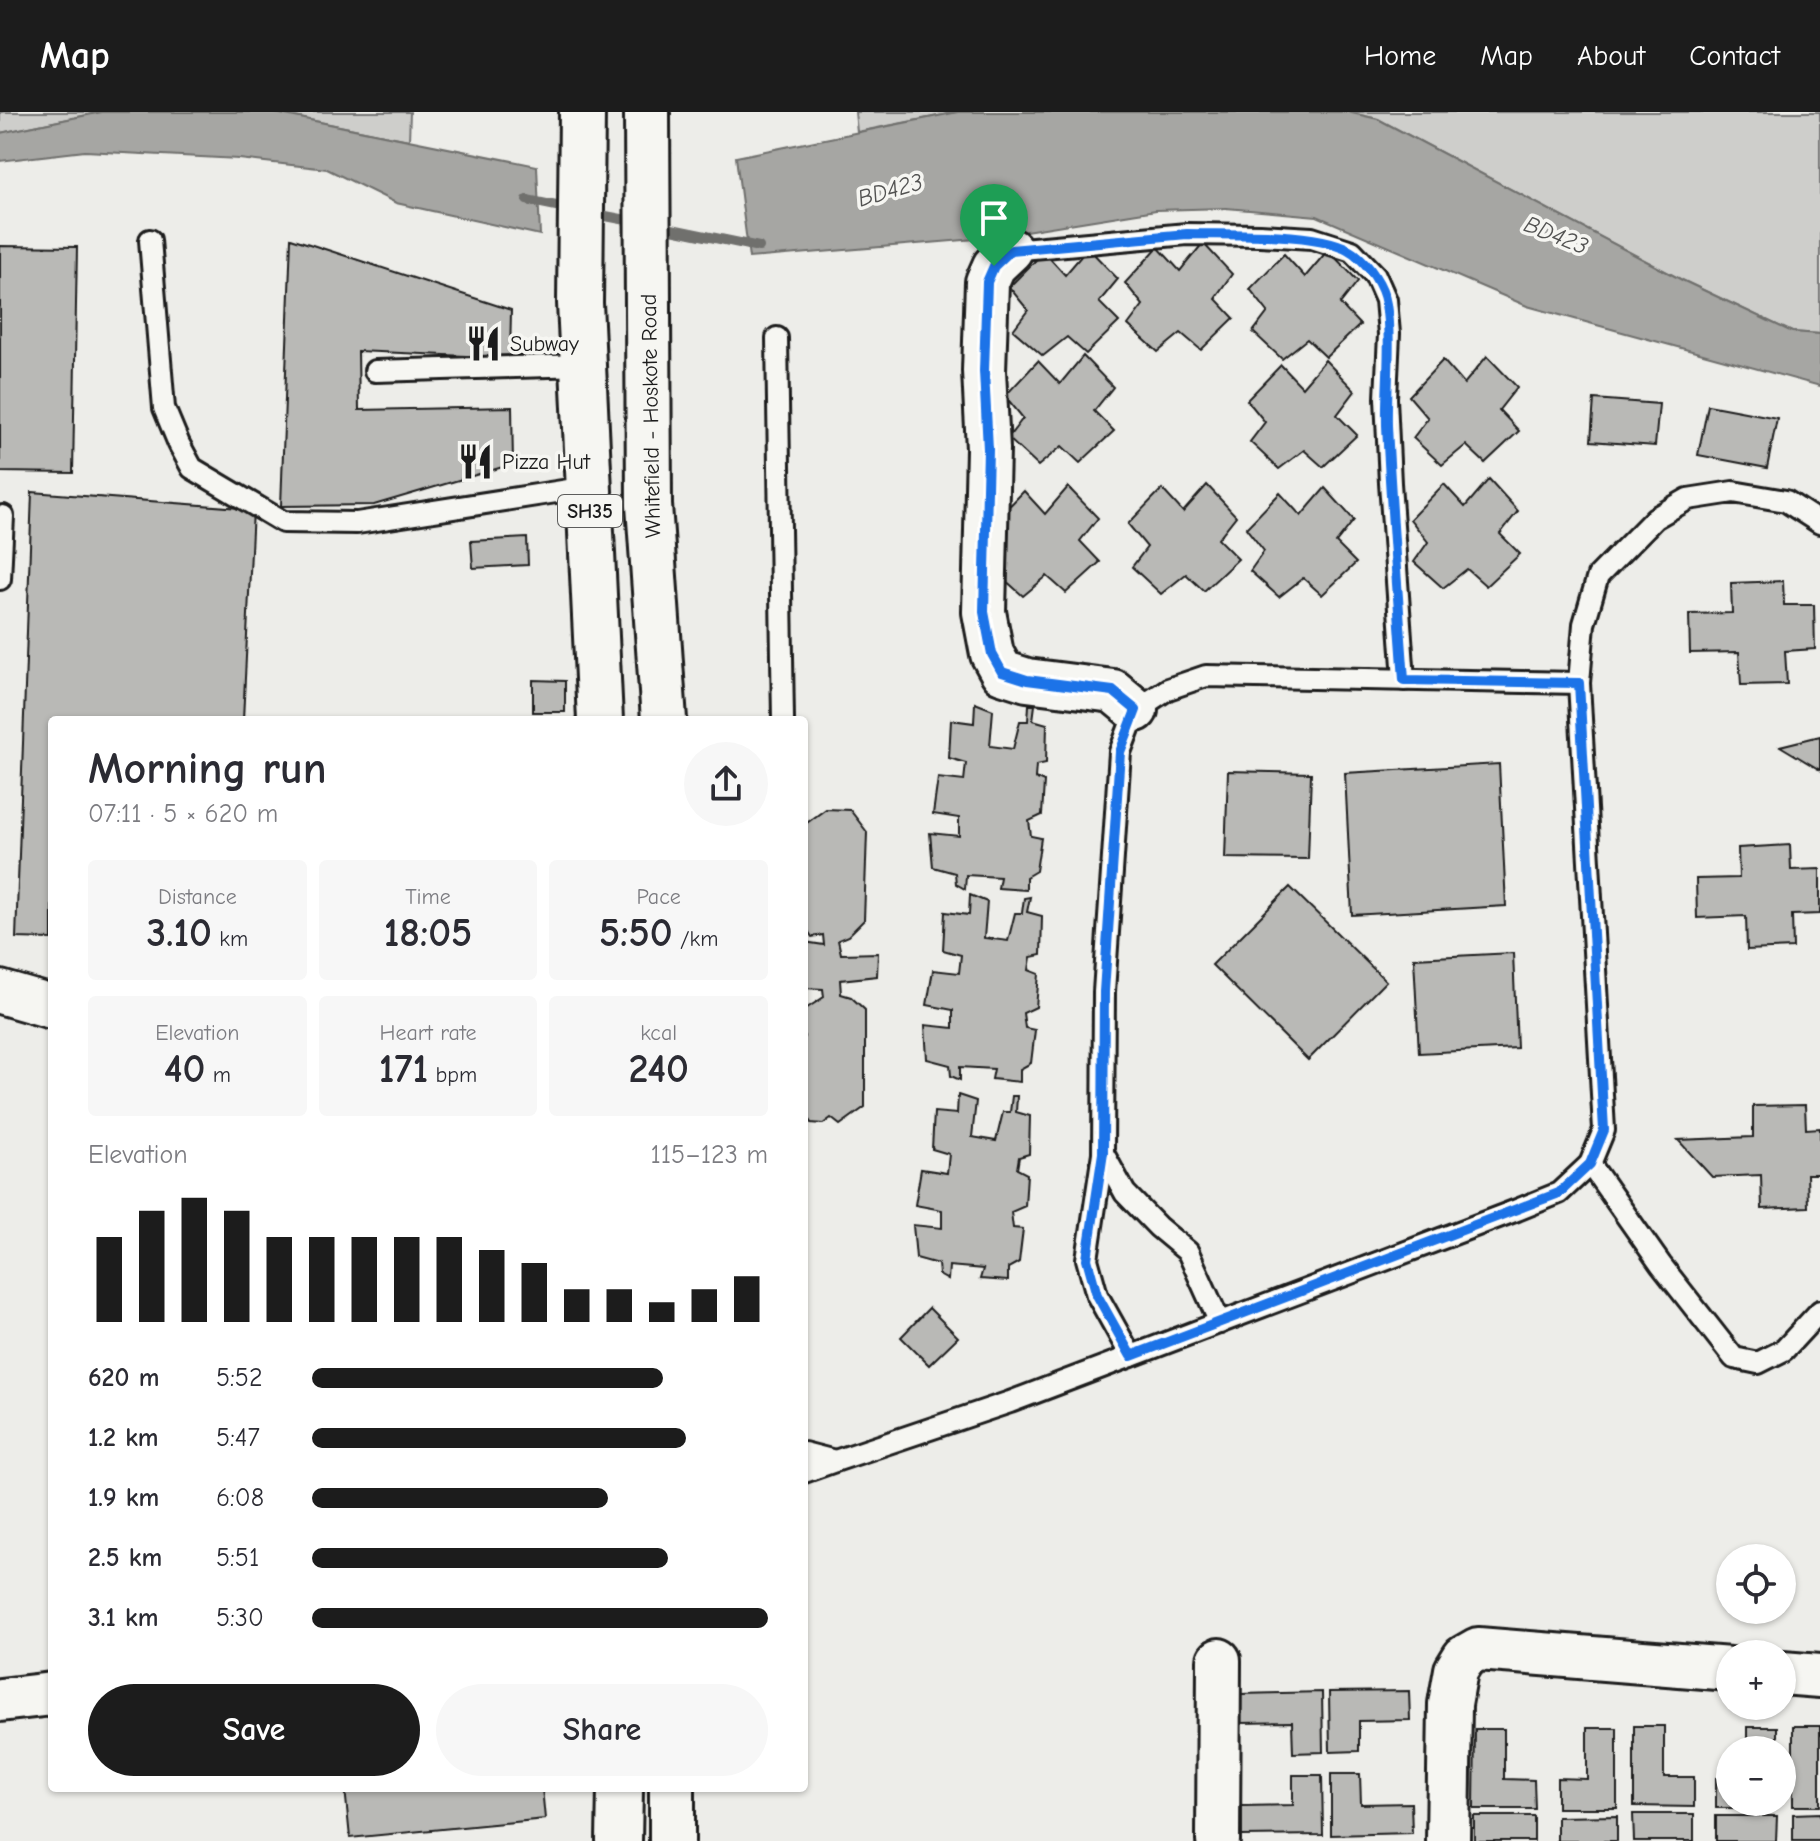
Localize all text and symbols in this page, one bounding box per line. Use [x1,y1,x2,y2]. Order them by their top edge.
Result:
text: Map [40,34,110,78]
text: Home [1364,40,1436,72]
text: Map [1480,40,1533,72]
text: About [1577,40,1645,72]
text: Contact [1689,40,1780,72]
water label: BD423 [854,167,926,213]
pin [960,184,1028,266]
icon: arrive [972,196,1016,240]
water label: BD423 [1520,210,1592,260]
street label: Whitefield - Hoskote Road [636,294,666,538]
restaurant icon: Subway [465,324,503,362]
place label: Subway [510,331,579,357]
restaurant icon: Pizza Hut [457,442,495,480]
place label: Pizza Hut [502,449,591,475]
road number: SH35 [558,495,622,527]
button: share [684,742,768,826]
text: Morning run [88,743,327,794]
text: 07:11 · 5 × 620 m [88,799,278,829]
text: Distance [158,884,237,910]
text: Time [405,884,451,910]
text: Pace [636,884,681,910]
text: 3.10 [146,910,212,956]
text: 18:05 [384,910,472,956]
text: 5:50 [599,910,673,956]
text: km [212,926,248,952]
text: /km [673,926,718,952]
text: Elevation [155,1020,239,1046]
text: Heart rate [379,1020,476,1046]
text: kcal [640,1020,677,1046]
text: 40 [164,1046,205,1092]
text: 171 [379,1046,428,1092]
text: 240 [628,1046,689,1092]
text: m [205,1062,231,1088]
text: bpm [428,1062,477,1088]
text: Elevation [88,1140,188,1170]
text: 115–123 m [650,1140,768,1170]
text: 620 m [88,1363,159,1393]
text: 5:52 [216,1363,263,1393]
text: 1.2 km [88,1423,159,1453]
text: 5:47 [216,1423,260,1453]
text: 1.9 km [88,1483,159,1513]
text: 6:08 [216,1483,264,1513]
text: 2.5 km [88,1543,162,1573]
text: 5:51 [216,1543,259,1573]
map controls [1716,1544,1796,1816]
button: locate [1716,1544,1796,1624]
text: 3.1 km [88,1603,158,1633]
text: 5:30 [216,1603,264,1633]
button: + [1716,1640,1796,1720]
button: Save [88,1684,420,1776]
button: Share [436,1684,768,1776]
button: − [1716,1736,1796,1816]

